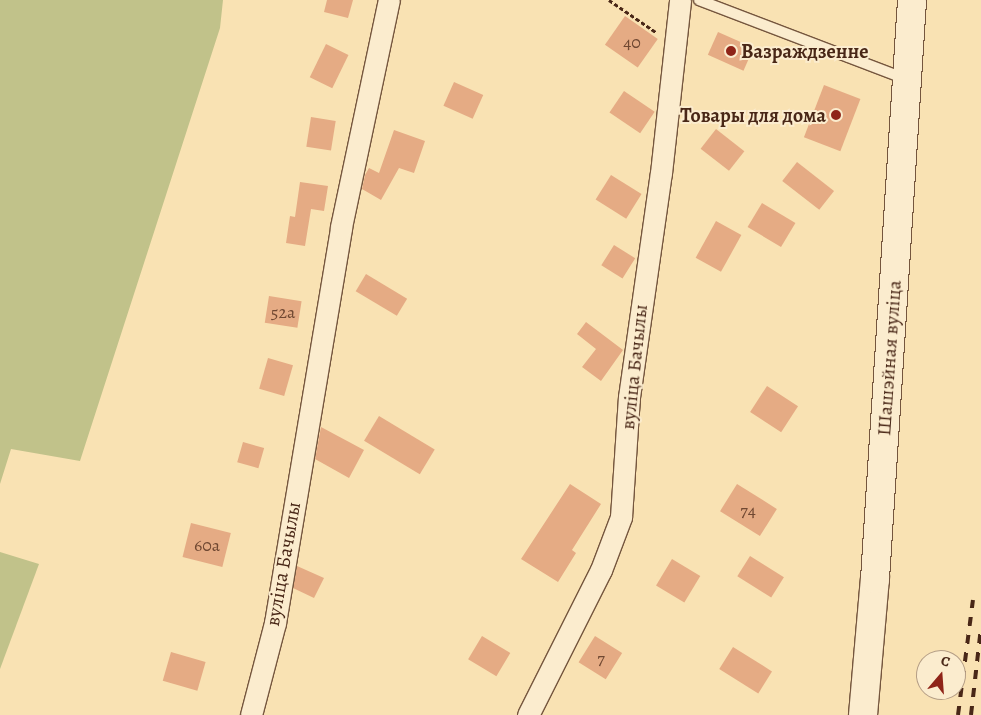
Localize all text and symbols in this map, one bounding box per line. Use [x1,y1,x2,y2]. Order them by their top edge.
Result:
house number: 40 [623,31,641,53]
place label: Вазраждзенне [741,39,869,63]
marker: Вазраждзенне [725,45,737,57]
place label: Товары для дома [680,103,826,127]
marker: Товары для дома [830,109,842,121]
street label: Шашэйная вуліца [872,279,906,437]
house number: 52а [271,301,295,323]
street label: вуліца Бачылы [615,303,653,431]
house number: 74 [740,499,756,521]
street label: вуліца Бачылы [260,500,306,628]
house number: 60а [194,534,220,556]
house number: 7 [597,647,605,669]
north arrow [916,650,966,700]
text: С [938,651,953,672]

